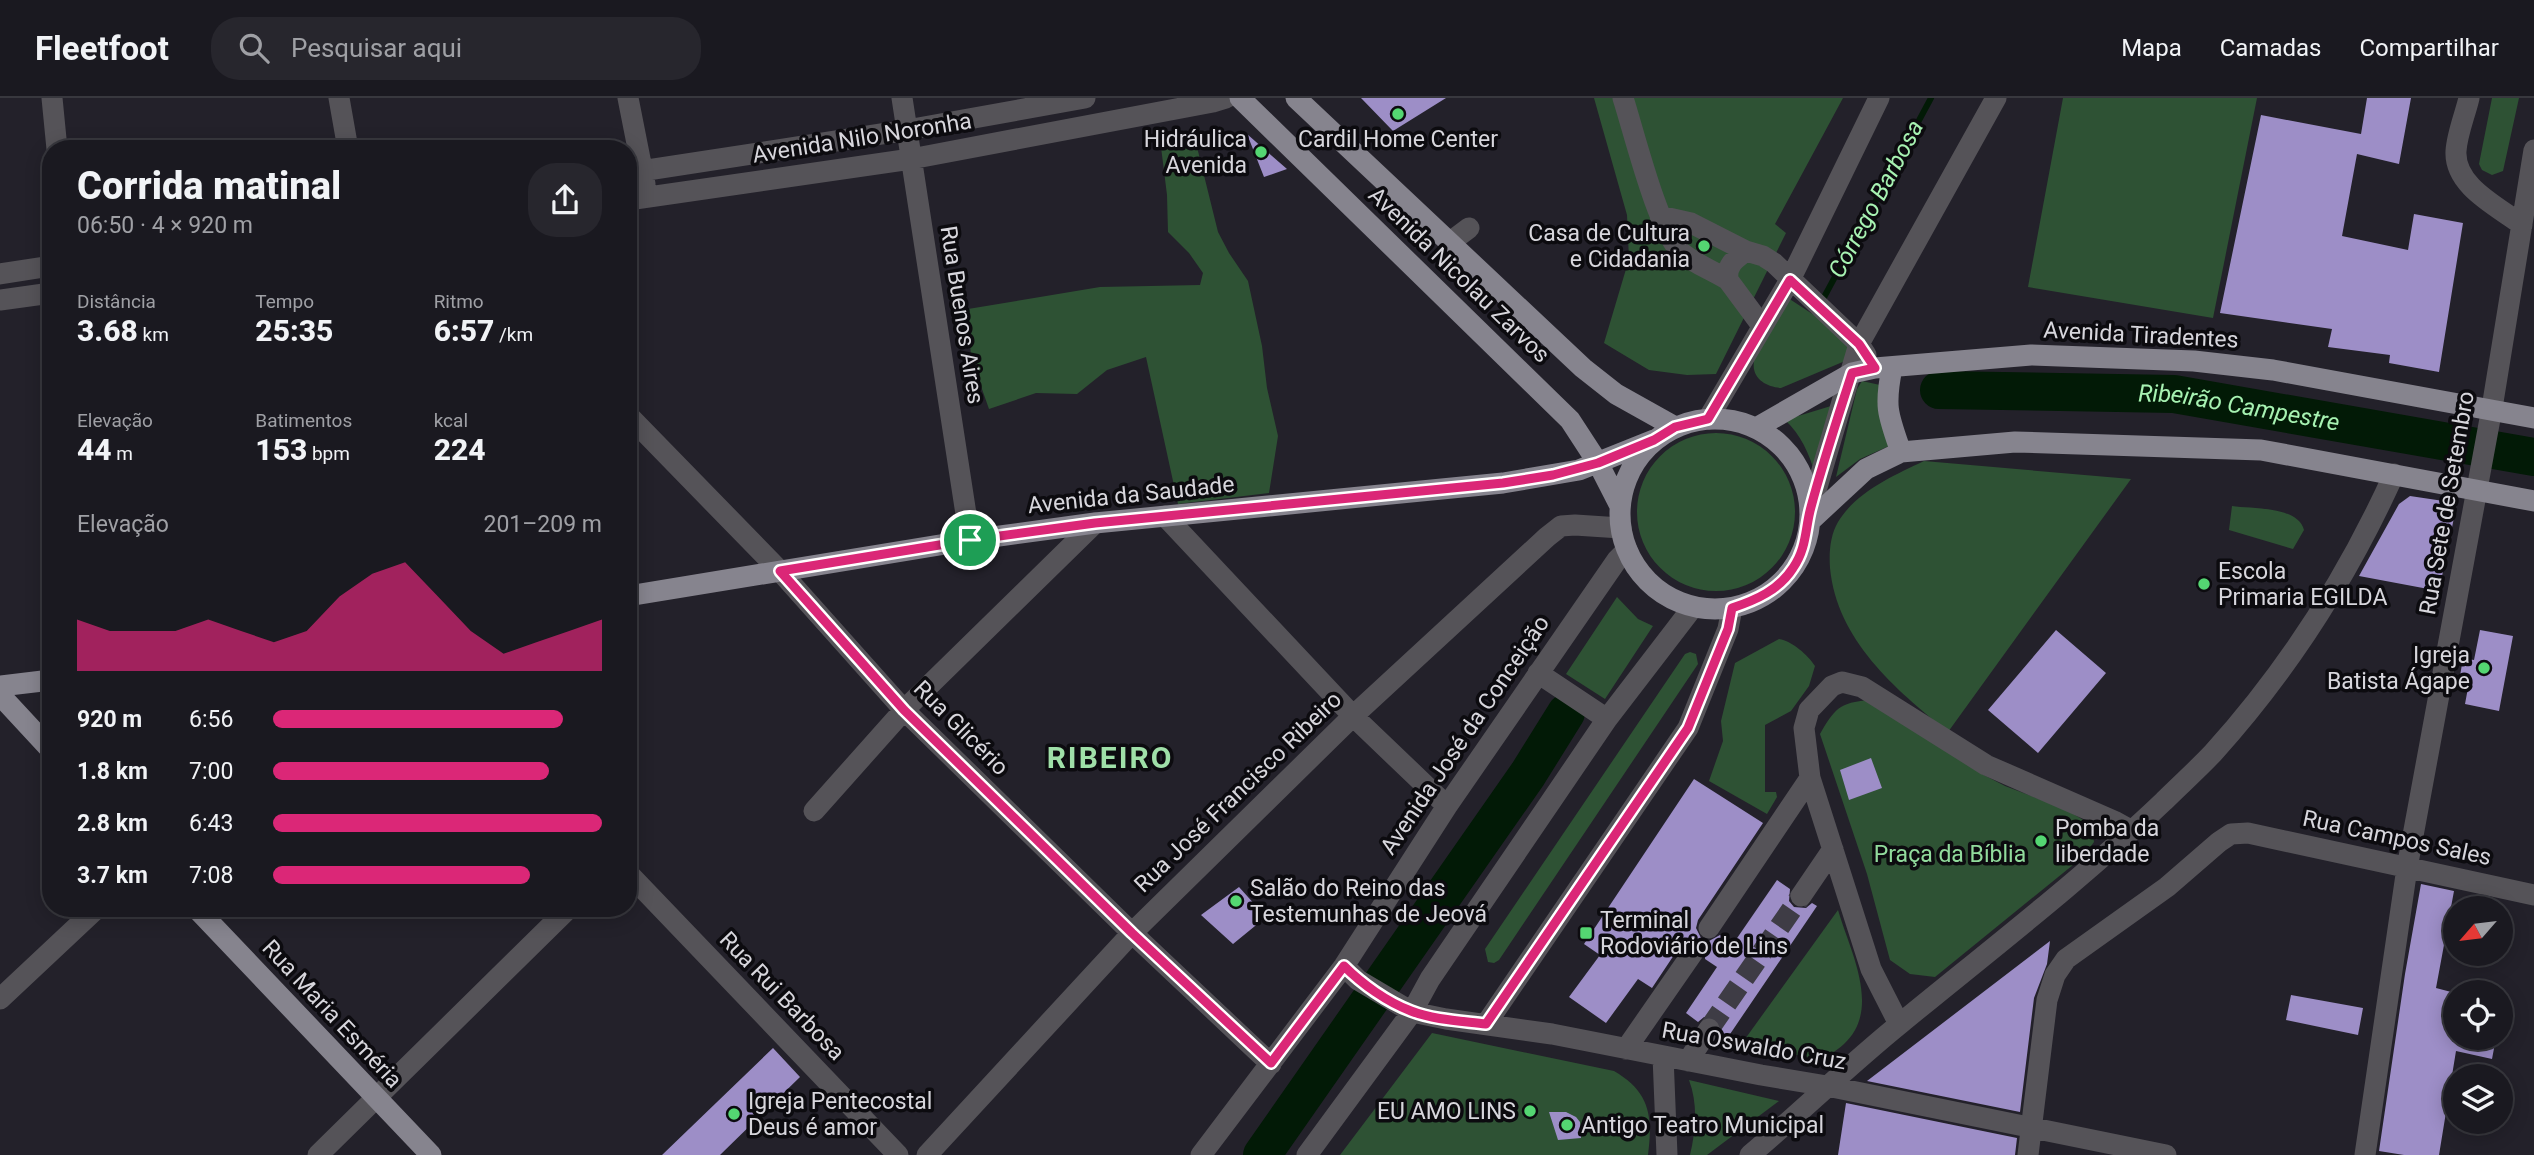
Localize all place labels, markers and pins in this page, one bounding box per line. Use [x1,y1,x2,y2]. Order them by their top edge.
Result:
marker: Cardil Home Center [1390,106,1406,122]
place label: Hidráulica Avenida [1144,126,1247,179]
place label: Cardil Home Center [1298,126,1498,153]
marker: Hidráulica Avenida [1253,144,1269,160]
place label: Casa de Cultura e Cidadania [1528,220,1690,273]
marker: Casa de Cultura e Cidadania [1696,238,1712,254]
pin [940,510,1000,570]
place label: Escola Primaria EGILDA [2218,558,2387,611]
marker: Escola Primaria EGILDA [2196,576,2212,592]
place label: Igreja Batista Ágape [2327,642,2470,695]
marker: Igreja Batista Ágape [2476,660,2492,676]
place label: Pomba da liberdade [2055,815,2159,868]
marker: Pomba da liberdade [2033,833,2049,849]
place label: Salão do Reino das Testemunhas de Jeová [1250,875,1487,928]
marker: Salão do Reino das Testemunhas de Jeová [1228,893,1244,909]
place label: Terminal Rodoviário de Lins [1600,907,1788,960]
marker: Terminal Rodoviário de Lins [1578,925,1594,941]
place label: Igreja Pentecostal Deus é amor [748,1088,932,1141]
place label: EU AMO LINS [1377,1098,1516,1125]
marker: EU AMO LINS [1522,1103,1538,1119]
marker: Igreja Pentecostal Deus é amor [726,1106,742,1122]
place label: Antigo Teatro Municipal [1581,1112,1824,1139]
marker: Antigo Teatro Municipal [1559,1117,1575,1133]

